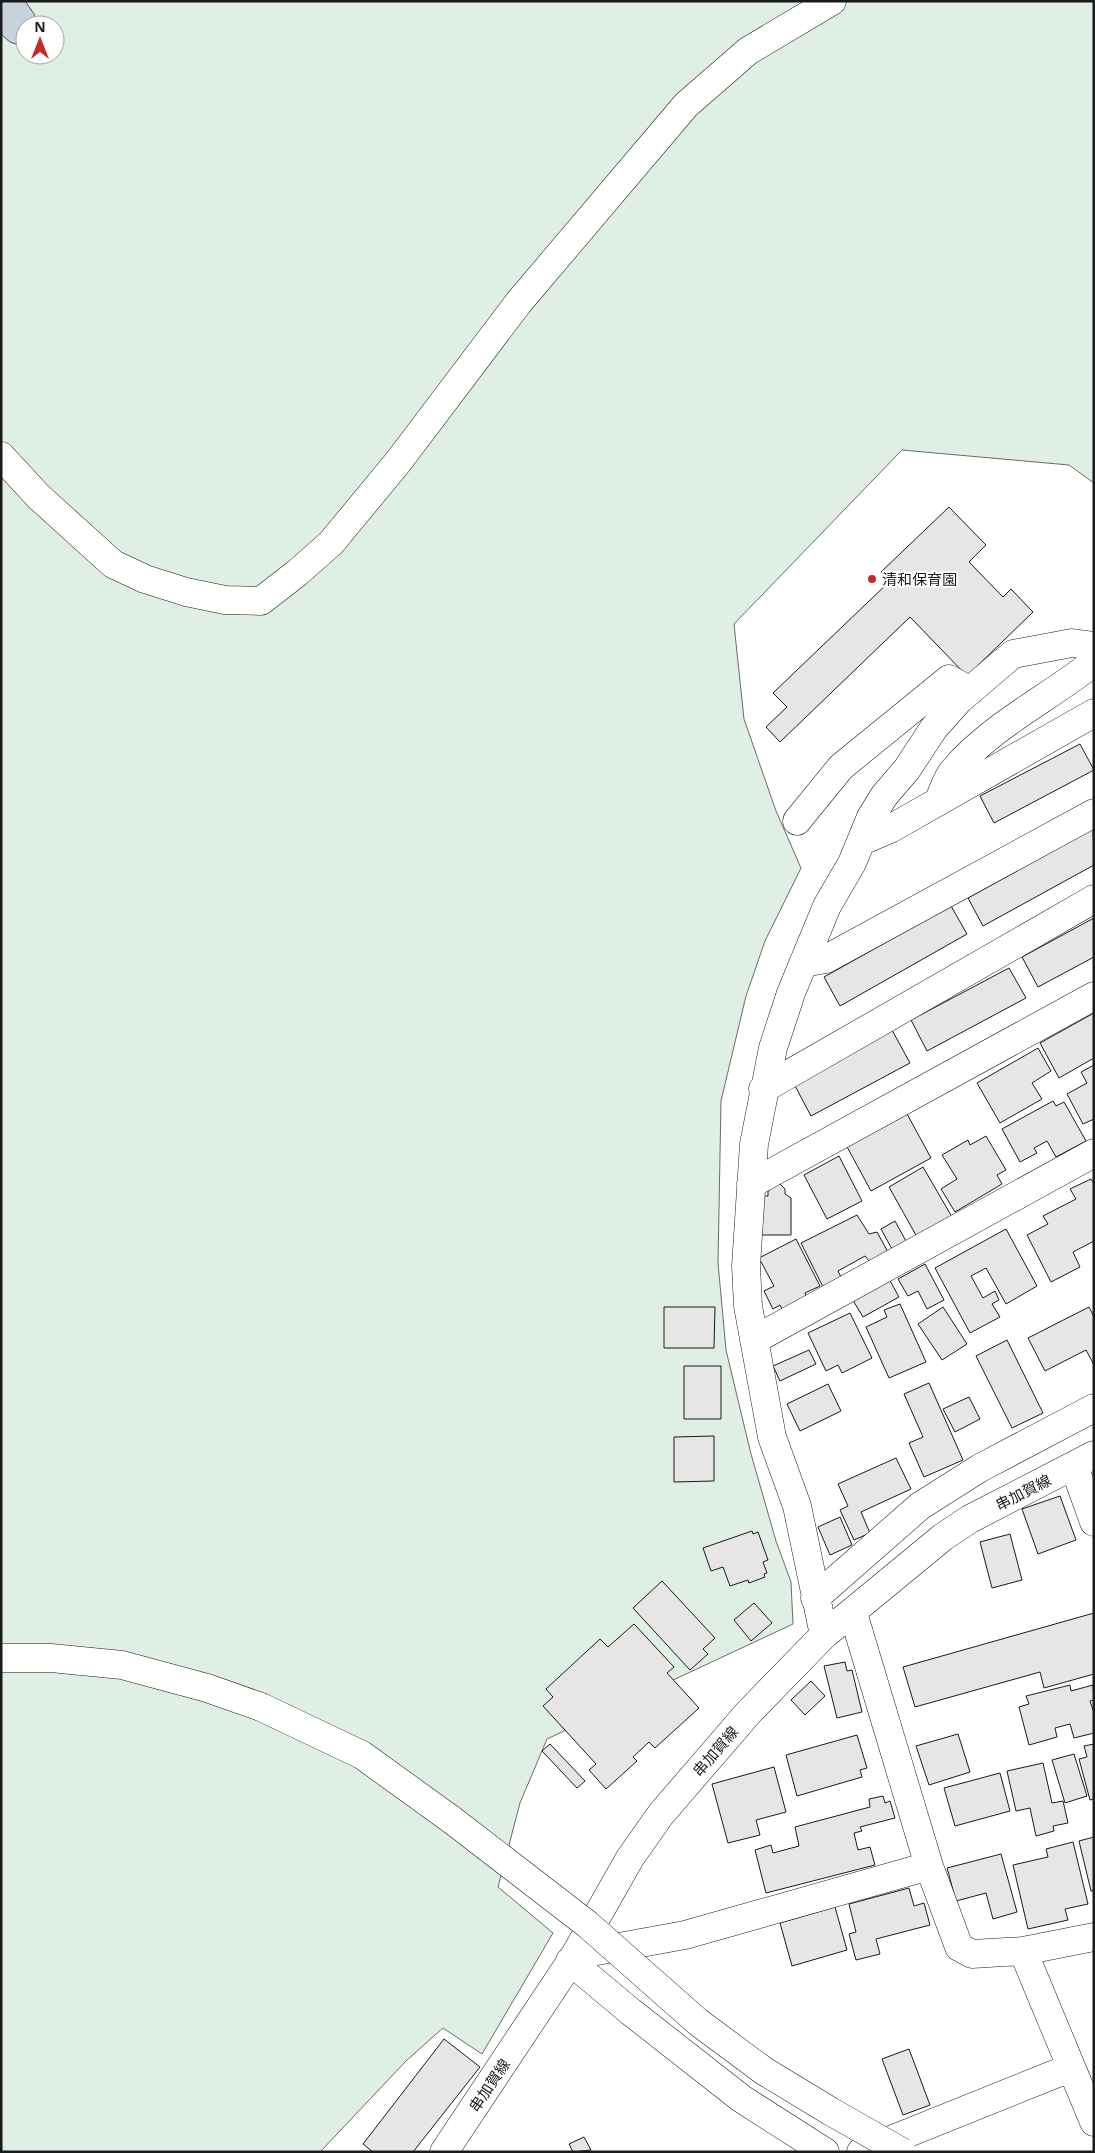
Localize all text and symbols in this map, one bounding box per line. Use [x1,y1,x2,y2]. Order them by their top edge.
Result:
north arrow [15,15,65,65]
text: N [34,17,46,36]
place label: 清和保育園 [882,569,957,589]
marker: 清和保育園 [866,573,878,585]
street label: 串加賀線 [992,1469,1054,1515]
street label: 串加賀線 [688,1722,742,1780]
street label: 串加賀線 [464,2055,514,2115]

